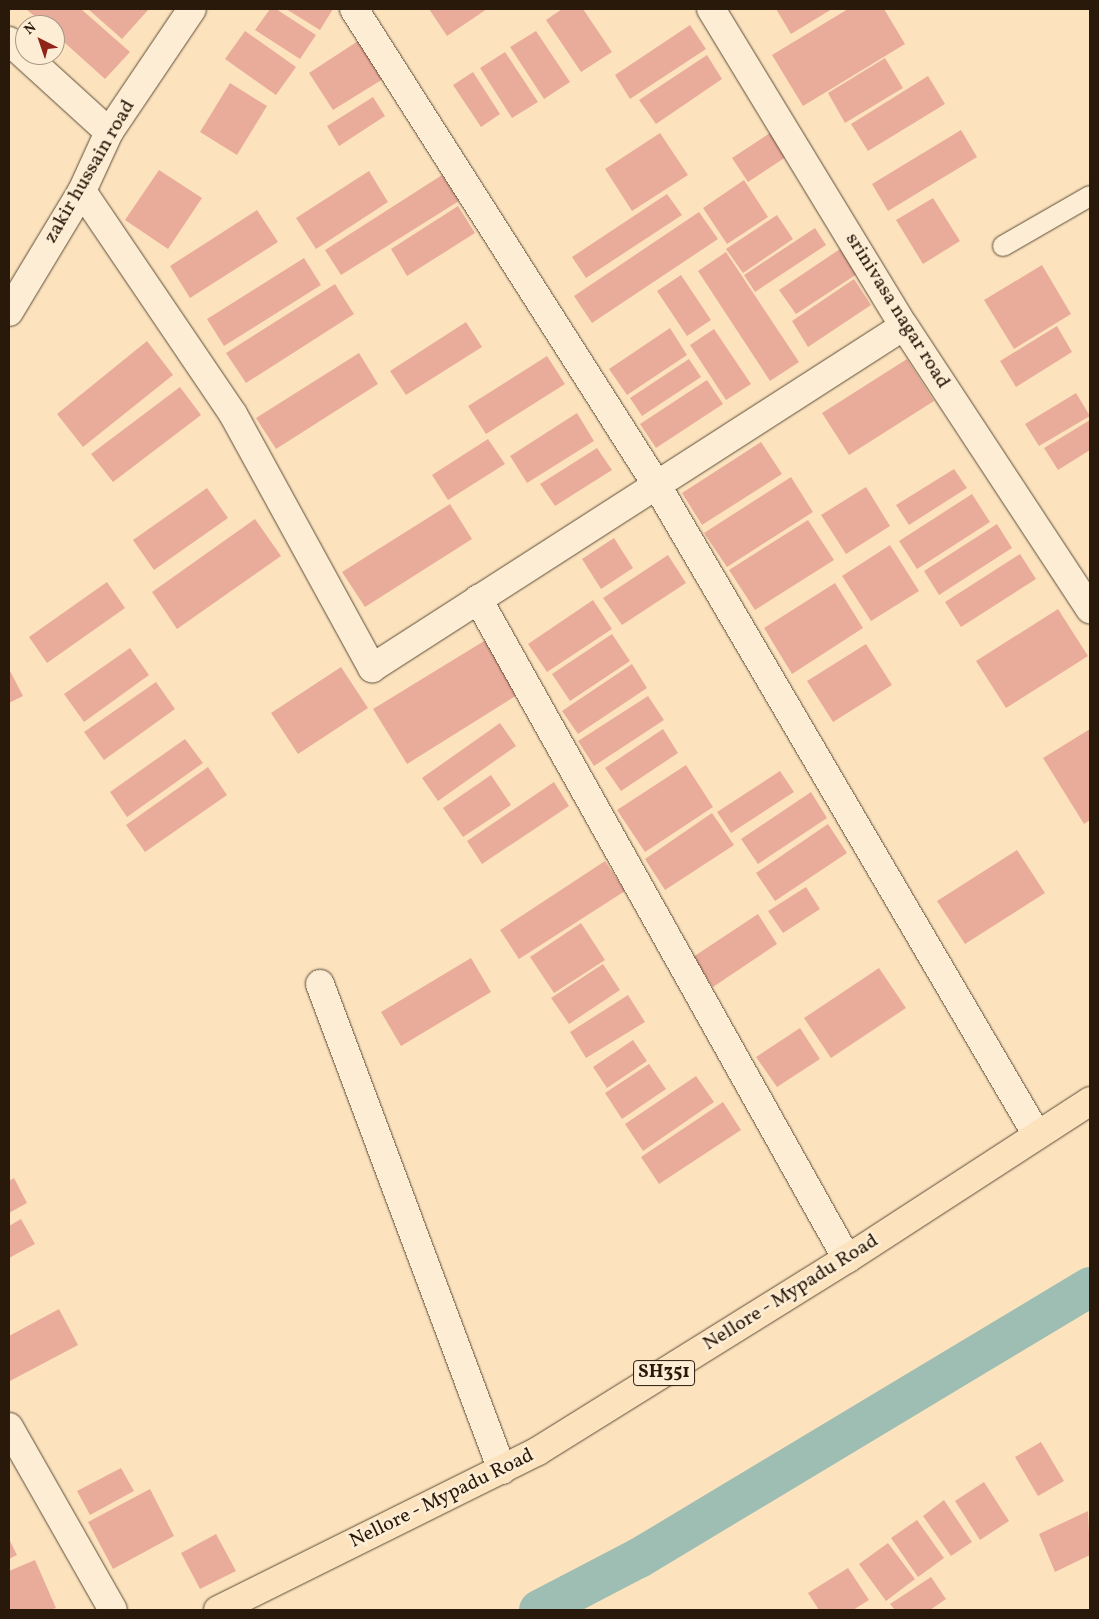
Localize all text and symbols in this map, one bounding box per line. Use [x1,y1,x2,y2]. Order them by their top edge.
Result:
north arrow [15,15,65,65]
text: N [20,19,41,40]
street label: zakir hussain road [39,96,141,248]
street label: srinivasa nagar road [839,229,955,393]
street label: Nellore - Mypadu Road [699,1229,883,1357]
road number: SH351 [633,1356,695,1390]
street label: Nellore - Mypadu Road [346,1444,538,1554]

